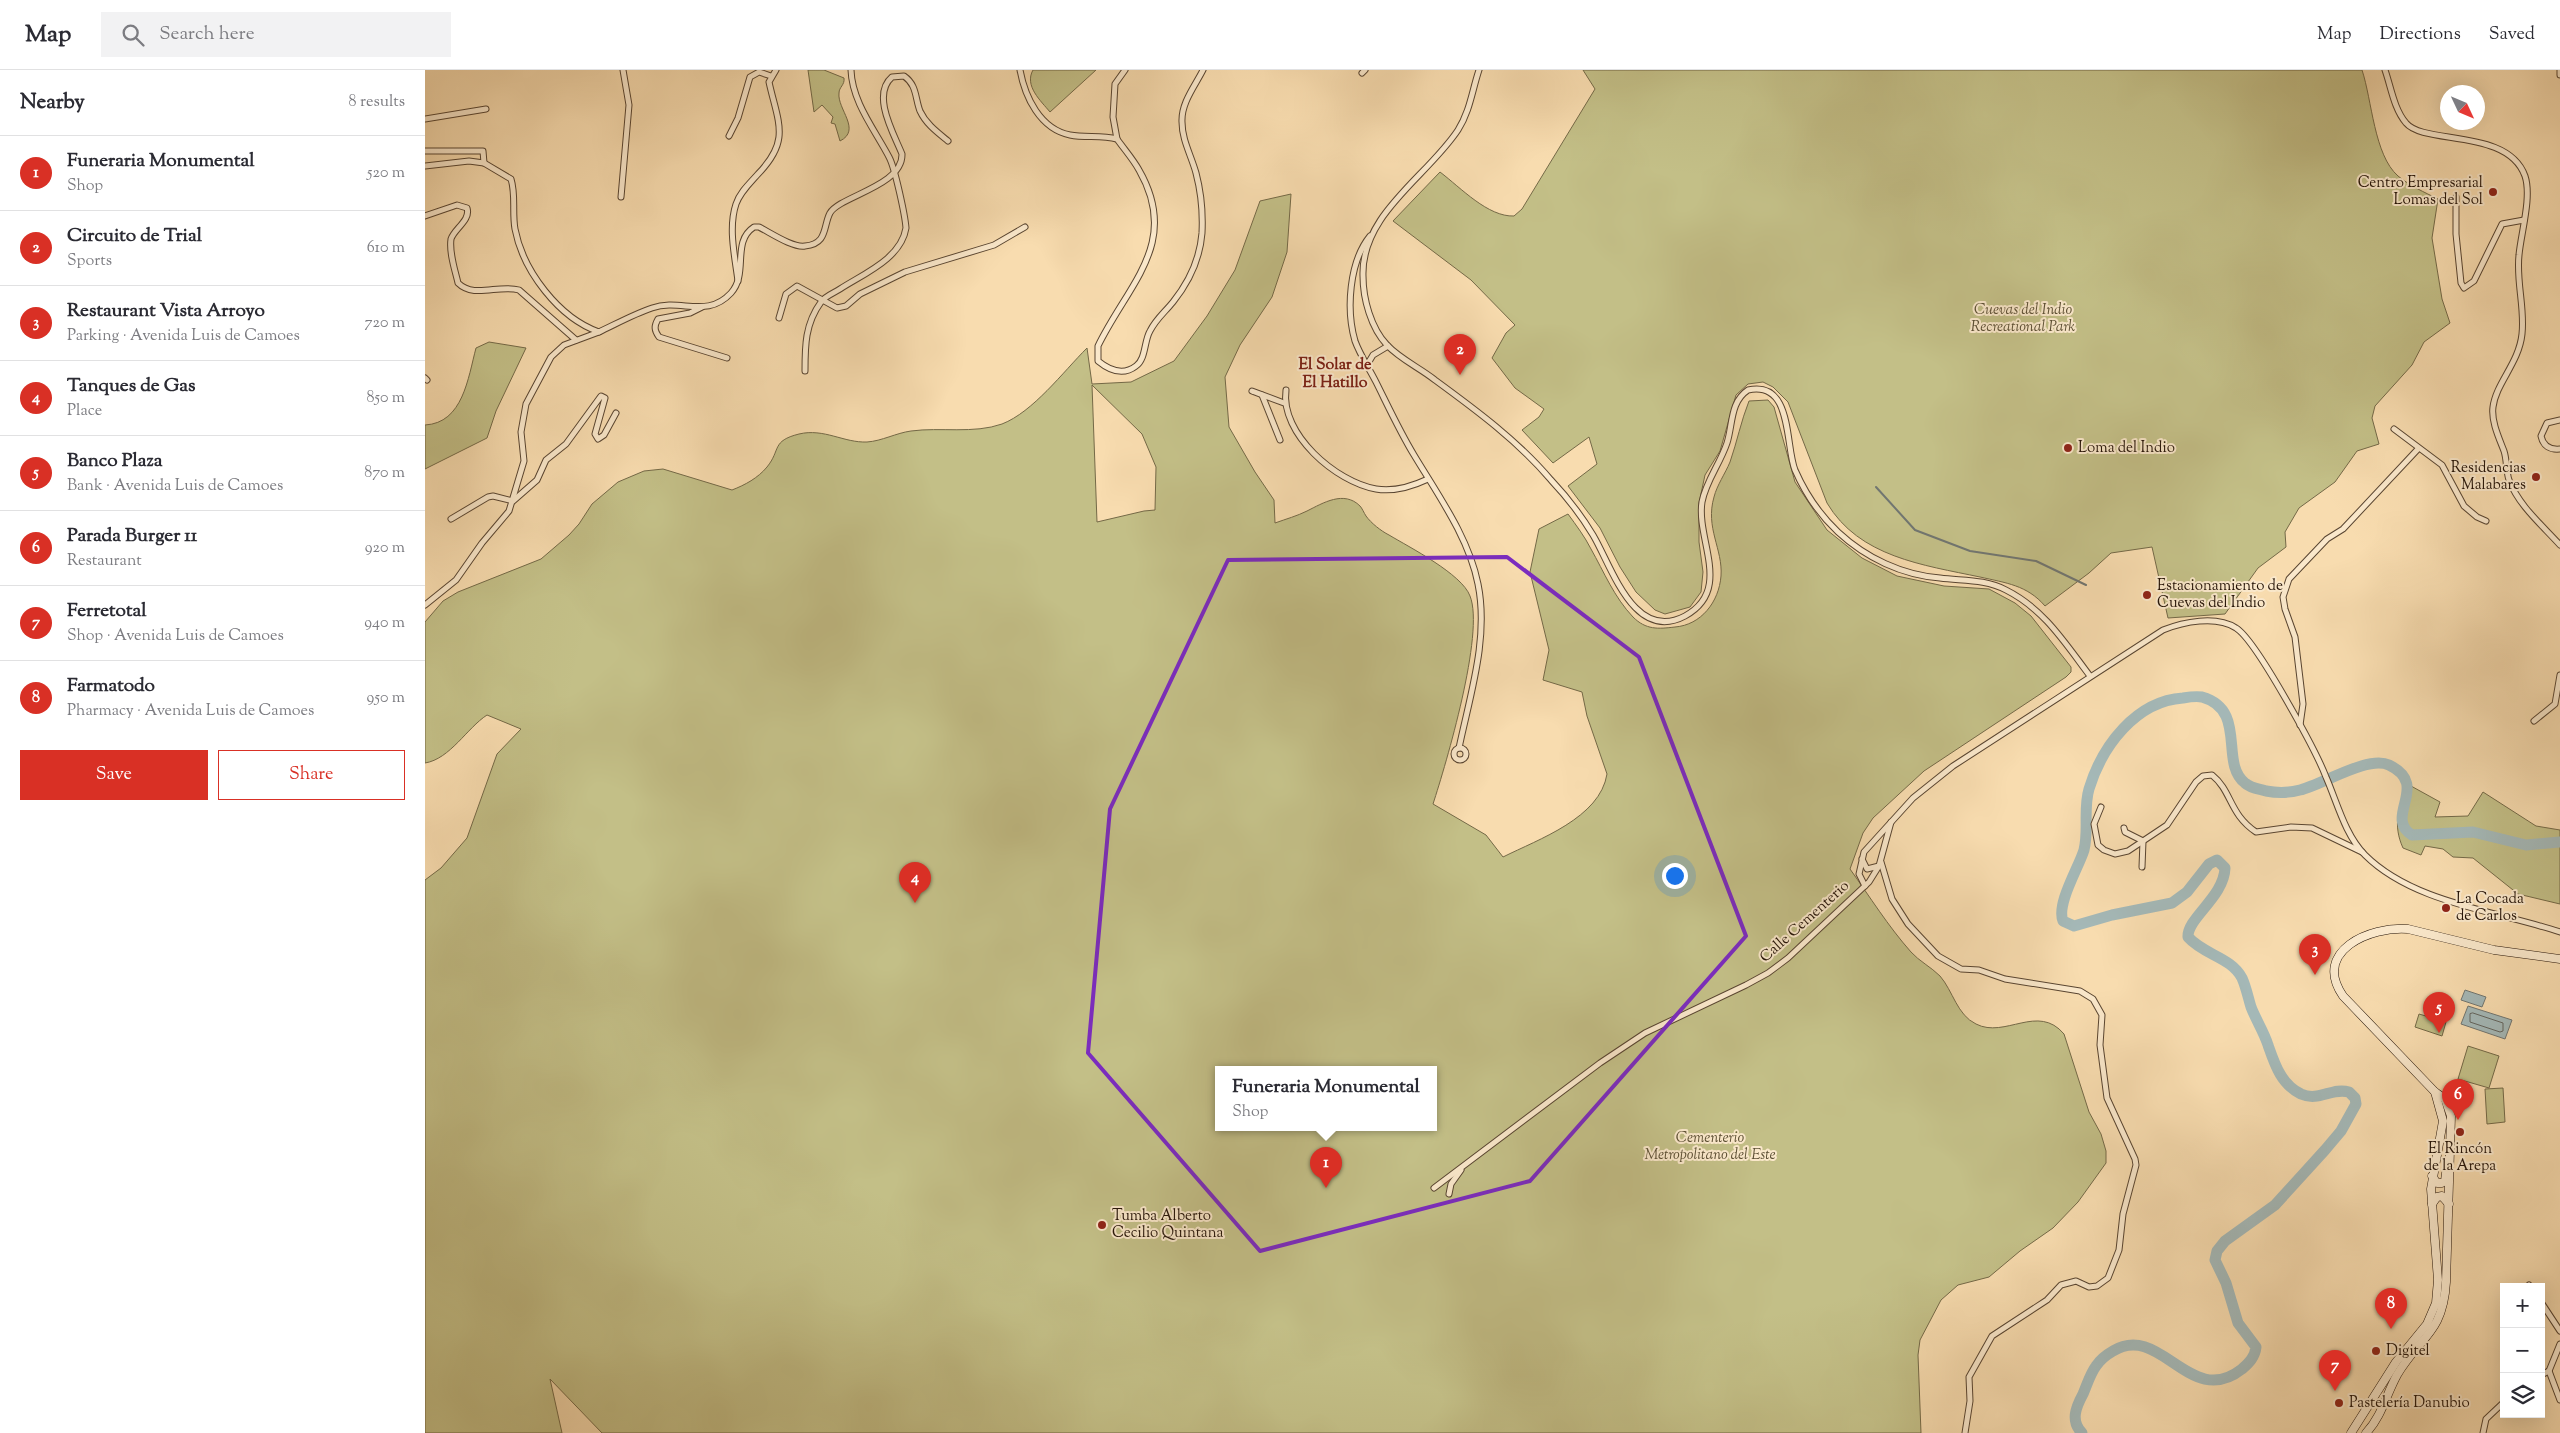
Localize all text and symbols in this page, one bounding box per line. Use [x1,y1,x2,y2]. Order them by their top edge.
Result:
search box [101,12,451,57]
text: Map [25,18,71,52]
icon: search [119,21,147,49]
text: Search here [159,21,255,48]
text: Map [2317,22,2352,48]
text: Directions [2380,22,2461,48]
text: Saved [2489,22,2535,48]
north arrow [2440,85,2485,130]
text: Nearby [20,88,85,118]
text: 8 results [349,91,405,114]
text: Funeraria Monumental [67,148,255,175]
text: 1 [33,162,39,185]
text: 520 m [367,162,405,185]
place label: Centro Empresarial Lomas del Sol [2358,173,2483,211]
text: Shop [67,175,103,198]
marker: Centro Empresarial Lomas del Sol [2487,186,2499,198]
text: Circuito de Trial [67,223,202,250]
text: 2 [32,237,40,260]
text: 610 m [367,237,405,260]
text: Sports [67,250,112,273]
text: Restaurant Vista Arroyo [67,298,265,325]
park label: Cuevas del Indio Recreational Park [1971,300,2075,338]
text: 3 [33,312,39,335]
text: 720 m [365,312,405,335]
text: Parking · Avenida Luis de Camoes [67,325,300,348]
pin: 2 [1444,334,1476,375]
district label: El Solar de El Hatillo [1298,354,1372,395]
text: Tanques de Gas [67,373,195,400]
text: 4 [32,387,40,410]
text: 850 m [366,387,405,410]
text: Place [67,400,102,423]
place label: Loma del Indio [2078,438,2175,459]
marker: Loma del Indio [2062,442,2074,454]
text: Banco Plaza [67,448,163,475]
place label: Residencias Malabares [2451,458,2526,496]
text: 5 [33,462,39,485]
text: 870 m [364,462,405,485]
marker: Residencias Malabares [2530,471,2542,483]
text: Bank · Avenida Luis de Camoes [67,475,283,498]
text: Parada Burger 11 [67,523,197,550]
text: 6 [32,537,40,560]
text: 920 m [365,537,405,560]
text: Restaurant [67,550,142,573]
place label: Estacionamiento de Cuevas del Indio [2157,576,2283,614]
marker: Estacionamiento de Cuevas del Indio [2141,589,2153,601]
text: Ferretotal [67,598,146,625]
text: 7 [32,612,40,635]
text: 940 m [364,612,405,635]
text: Shop · Avenida Luis de Camoes [67,625,284,648]
text: Farmatodo [67,673,155,700]
text: 8 [32,687,40,710]
text: 950 m [366,687,405,710]
text: Pharmacy · Avenida Luis de Camoes [67,700,314,723]
button: Save [20,750,208,800]
button: Share [218,750,405,800]
pin: 4 [899,862,931,903]
your location [1662,863,1688,889]
street label: Calle Cementerio [1756,876,1854,968]
place label: La Cocada de Carlos [2456,889,2524,927]
marker: La Cocada de Carlos [2440,902,2452,914]
pin: 3 [2299,934,2331,975]
pin: 5 [2423,992,2455,1033]
popup [1215,1066,1437,1131]
text: Funeraria Monumental [1232,1074,1420,1101]
pin: 6 [2442,1079,2474,1120]
text: Shop [1232,1101,1268,1124]
marker: El Rincón de la Arepa [2454,1126,2466,1138]
park label: Cementerio Metropolitano del Este [1644,1128,1776,1166]
place label: El Rincón de la Arepa [2424,1139,2496,1177]
pin: 1 [1310,1147,1342,1188]
place label: Tumba Alberto Cecilio Quintana [1112,1206,1224,1244]
marker: Tumba Alberto Cecilio Quintana [1096,1219,1108,1231]
map controls [2500,1283,2545,1418]
button: + [2500,1283,2545,1328]
pin: 8 [2375,1288,2407,1329]
button: − [2500,1328,2545,1373]
place label: Digitel [2386,1341,2430,1362]
marker: Digitel [2370,1345,2382,1357]
pin: 7 [2319,1350,2351,1391]
button: layers [2500,1373,2545,1418]
place label: Pastelería Danubio [2349,1393,2470,1414]
marker: Pastelería Danubio [2333,1397,2345,1409]

